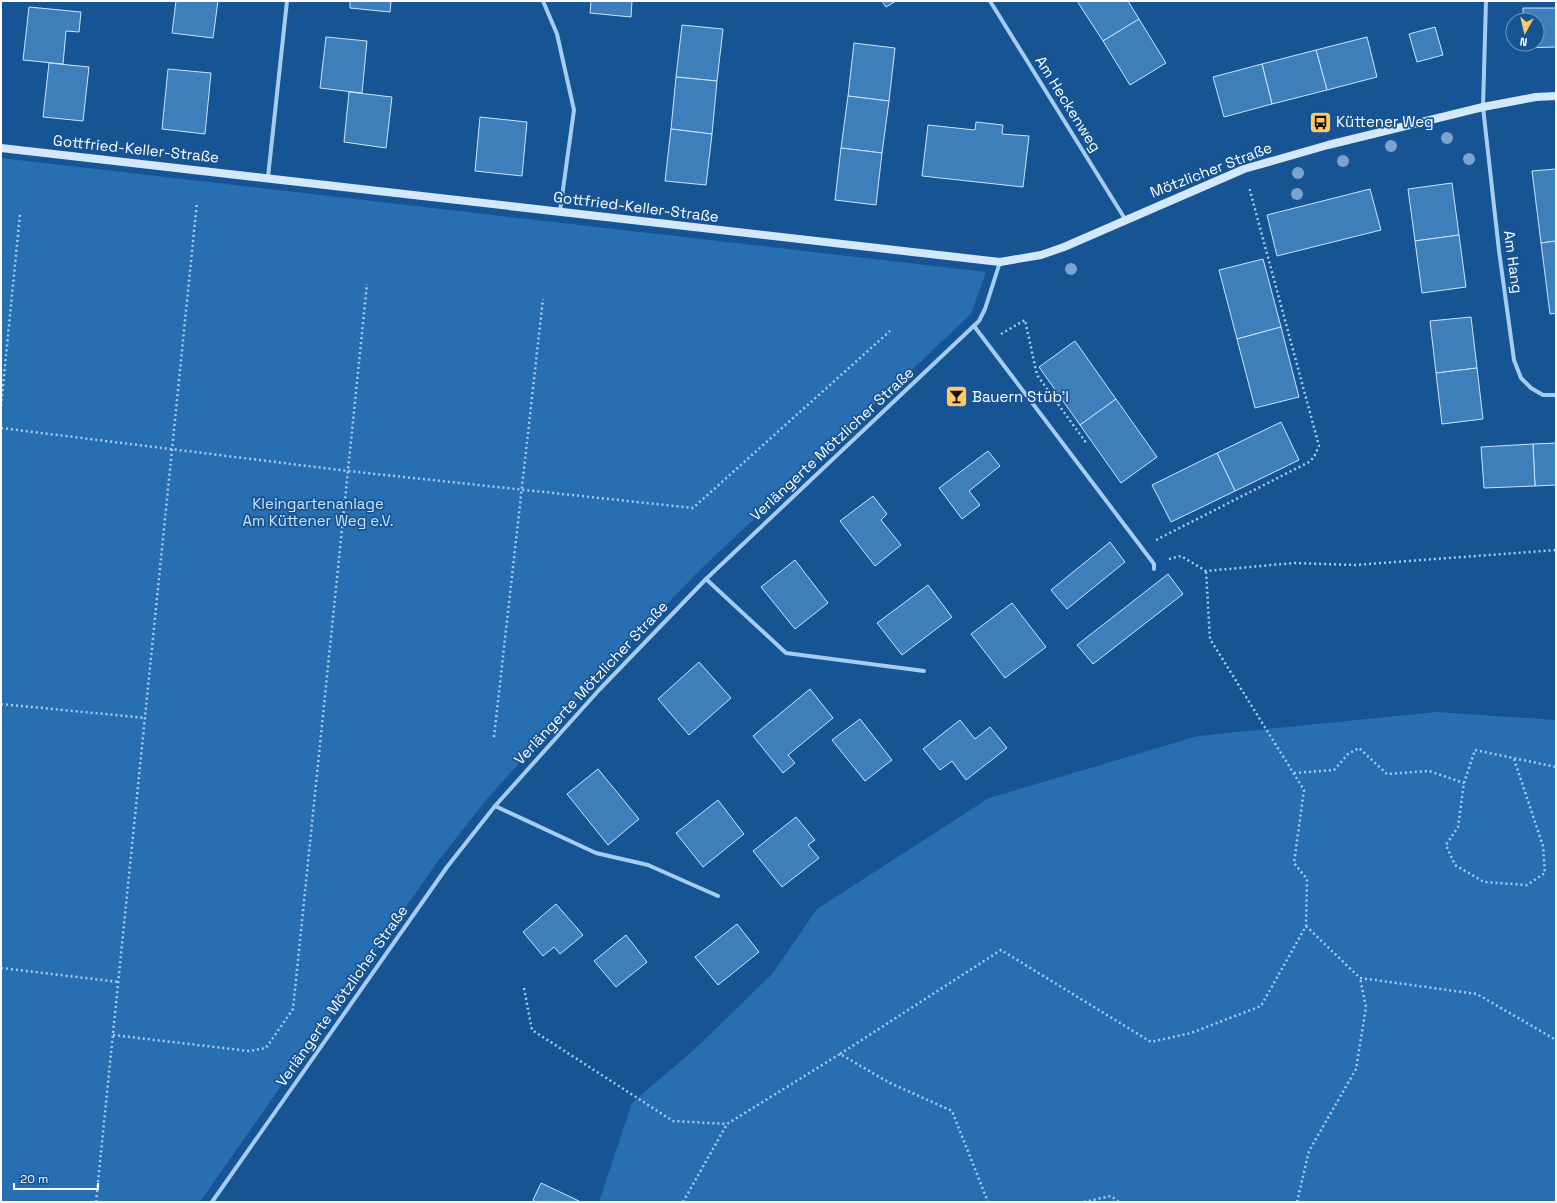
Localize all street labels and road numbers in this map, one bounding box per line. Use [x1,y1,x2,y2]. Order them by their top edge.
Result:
street label: Am Heckenweg [1031,52,1106,155]
street label: Gottfried-Keller-Straße [52,130,220,167]
street label: Mötzlicher Straße [1147,138,1275,202]
street label: Gottfried-Keller-Straße [552,187,720,226]
street label: Am Hang [1500,229,1527,295]
street label: Verlängerte Mötzlicher Straße [746,363,918,525]
street label: Verlängerte Mötzlicher Straße [510,597,672,769]
street label: Verlängerte Mötzlicher Straße [271,901,412,1090]

